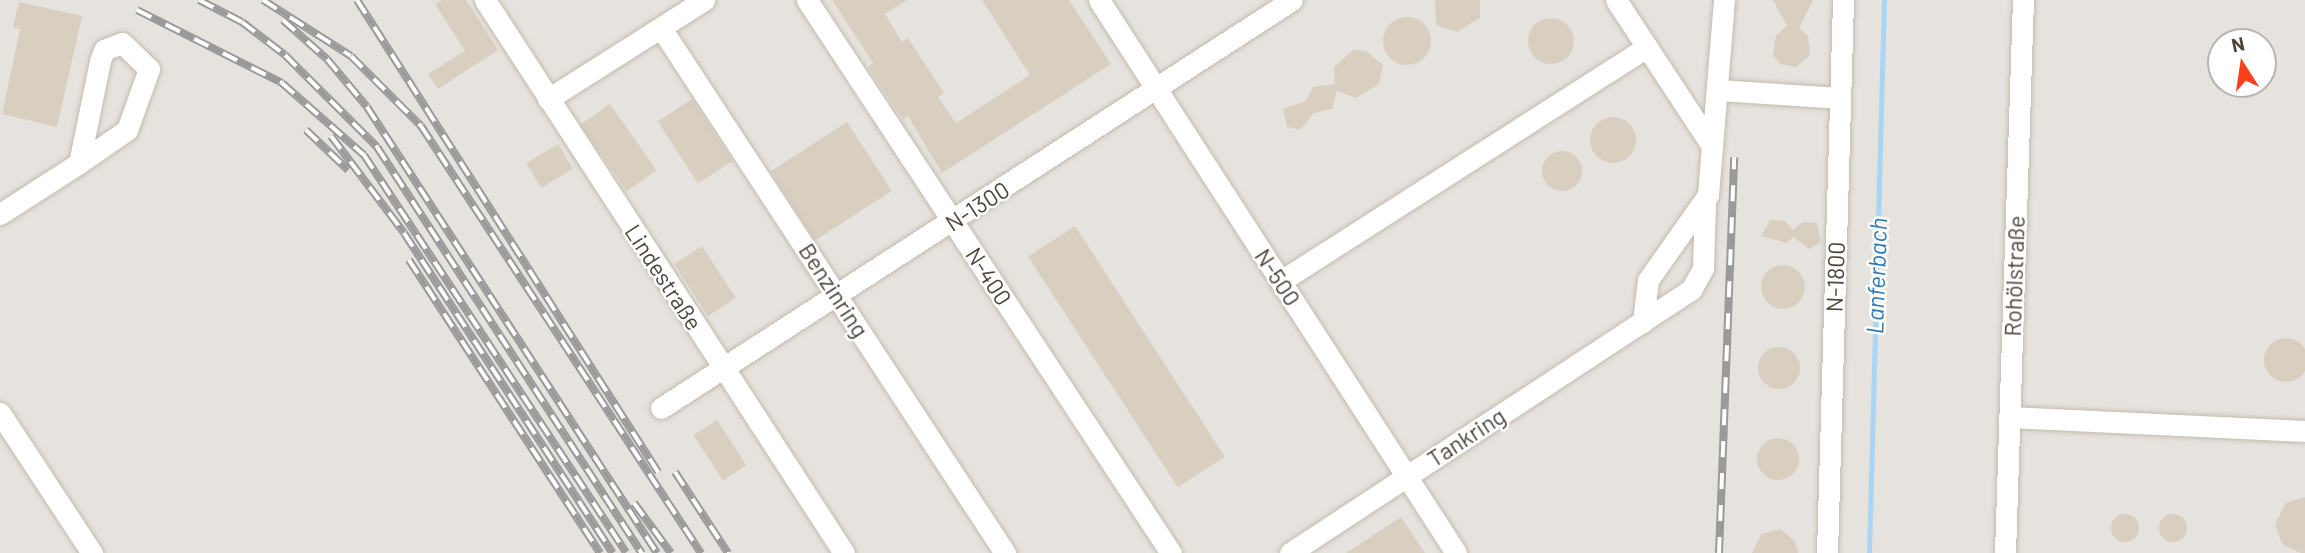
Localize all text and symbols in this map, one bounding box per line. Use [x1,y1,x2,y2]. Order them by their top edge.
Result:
north arrow [2207,28,2277,98]
text: N [2229,31,2247,56]
street label: N-1300 [940,175,1014,237]
street label: Rohölstraße [1998,215,2030,337]
water label: Lanferbach [1860,217,1892,335]
street label: Lindestraße [620,219,708,335]
street label: Benzinring [793,238,875,342]
street label: N-1800 [1820,241,1850,313]
street label: N-400 [960,242,1018,310]
street label: N-500 [1249,243,1307,311]
street label: Tankring [1422,402,1510,472]

